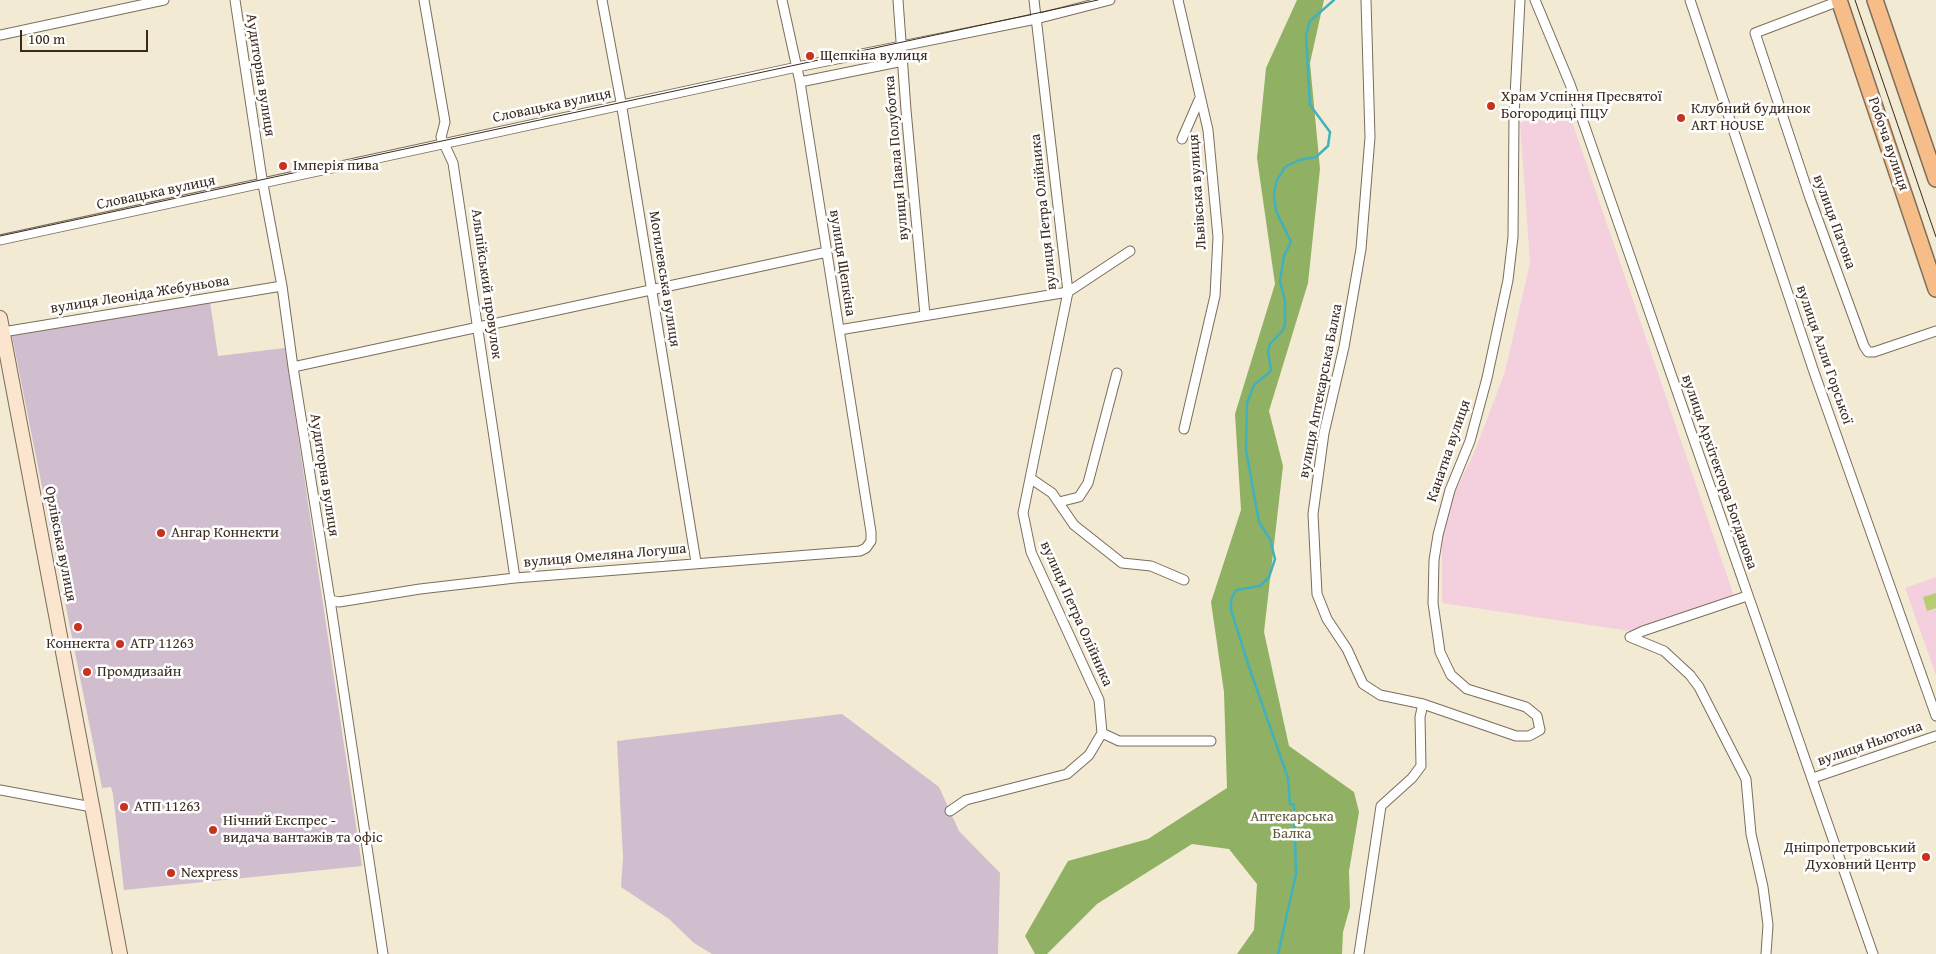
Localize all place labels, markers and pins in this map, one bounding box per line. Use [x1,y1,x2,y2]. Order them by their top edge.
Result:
place label: Щепкіна вулиця [820,47,928,65]
marker: Щепкіна вулиця [804,50,816,62]
place label: Храм Успіння Пресвятої Богородиці ПЦУ [1501,88,1662,123]
marker: Храм Успіння Пресвятої Богородиці ПЦУ [1485,100,1497,112]
place label: Клубний будинок ART HOUSE [1691,100,1810,135]
marker: Клубний будинок ART HOUSE [1675,112,1687,124]
place label: Імперія пива [293,157,379,175]
marker: Імперія пива [277,160,289,172]
place label: Ангар Коннекти [171,524,279,542]
marker: Ангар Коннекти [155,527,167,539]
marker: Коннекта [72,621,84,633]
place label: Коннекта [46,635,110,653]
place label: ATP 11263 [130,635,194,653]
marker: ATP 11263 [114,638,126,650]
place label: Промдизайн [97,663,181,681]
marker: Промдизайн [81,666,93,678]
place label: АТП 11263 [134,798,201,816]
marker: АТП 11263 [118,801,130,813]
place label: Нічний Експрес - видача вантажів та офіс [223,812,383,847]
marker: Нічний Експрес - видача вантажів та офіс [207,824,219,836]
place label: Дніпропетровський Духовний Центр [1784,839,1916,874]
marker: Дніпропетровський Духовний Центр [1920,851,1932,863]
place label: Nexpress [181,864,238,882]
marker: Nexpress [165,867,177,879]

